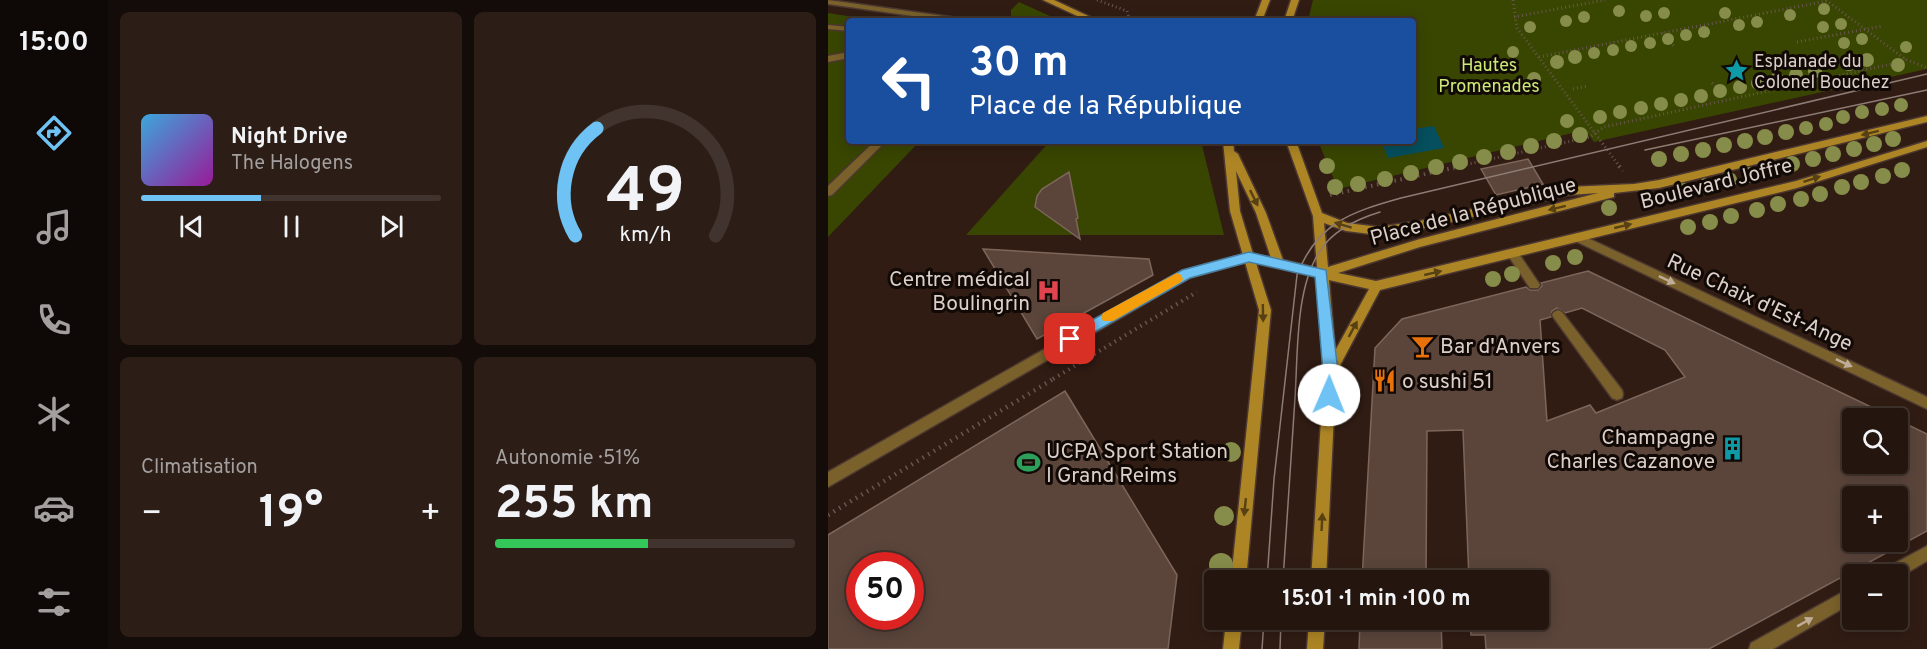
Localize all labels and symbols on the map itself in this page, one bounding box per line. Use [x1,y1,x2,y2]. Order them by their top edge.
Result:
place label: Esplanade du Colonel Bouchez [1754,51,1890,95]
park label: Hautes Promenades [1438,55,1540,99]
place icon: Esplanade du Colonel Bouchez [1723,58,1749,84]
one-way arrow [1861,128,1879,138]
street label: Boulevard Joffre [1637,152,1795,216]
street label: Place de la République [1367,172,1579,253]
one-way arrow [1803,174,1821,184]
one-way arrow [1249,189,1259,207]
one-way arrow [1548,203,1567,213]
one-way arrow [1334,220,1352,229]
one-way arrow [1614,221,1633,230]
street label: Rue Chaix d'Est-Ange [1662,248,1857,358]
place label: Centre médical Boulingrin [889,267,1030,318]
one-way arrow [1424,267,1443,277]
one-way arrow [1659,275,1676,284]
hospital icon: Centre médical Boulingrin [1035,278,1061,304]
one-way arrow [1258,304,1268,323]
pin [1044,313,1095,364]
one-way arrow [1348,320,1358,337]
bar icon: Bar d'Anvers [1409,333,1435,359]
place label: Bar d'Anvers [1440,334,1561,361]
one-way arrow [1835,359,1852,368]
position arrow [1297,363,1361,427]
restaurant icon: o sushi 51 [1371,368,1397,394]
place label: o sushi 51 [1402,369,1493,396]
place label: Champagne Charles Cazanove [1546,425,1715,476]
building icon: Champagne Charles Cazanove [1720,436,1746,462]
place label: UCPA Sport Station I Grand Reims [1046,439,1228,490]
sports icon: UCPA Sport Station I Grand Reims [1015,450,1041,476]
one-way arrow [1240,497,1250,516]
one-way arrow [1318,513,1327,532]
speed limit sign: 50 [846,552,924,630]
one-way arrow [1797,617,1814,627]

